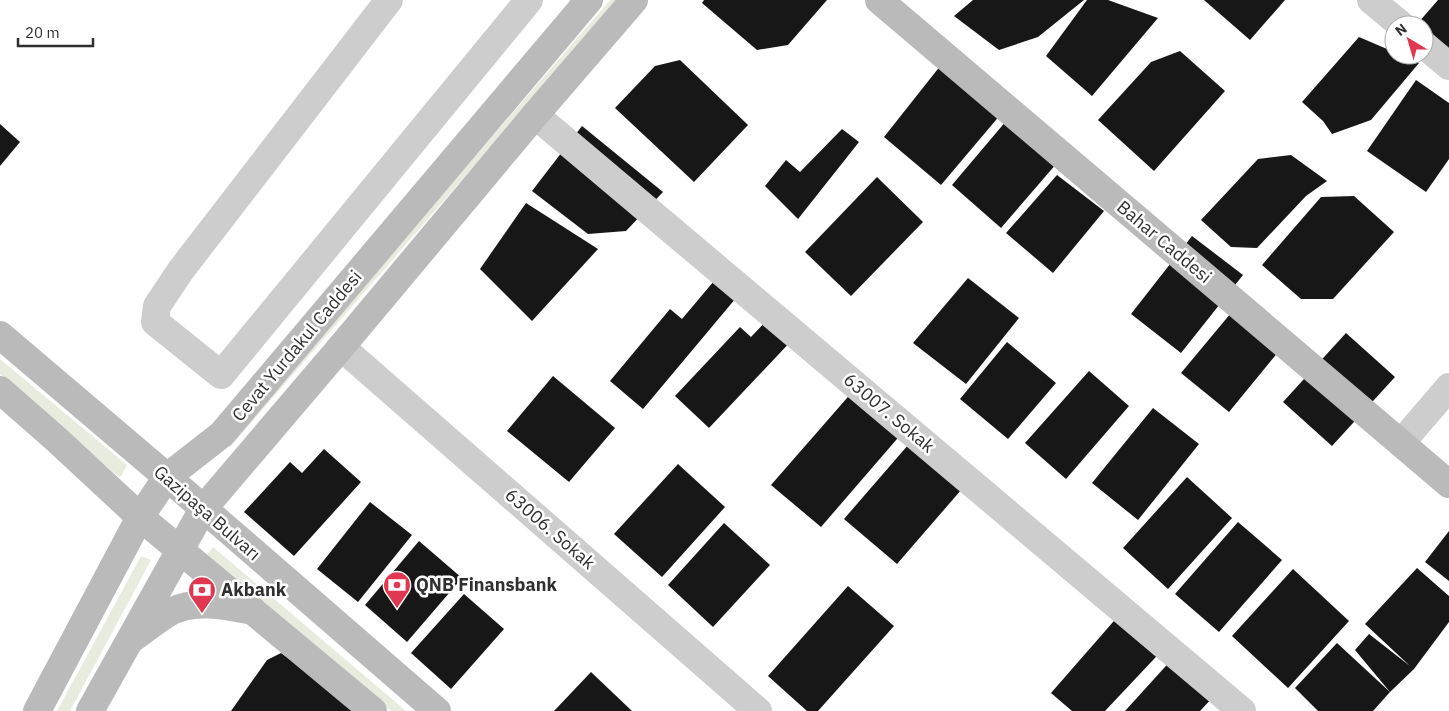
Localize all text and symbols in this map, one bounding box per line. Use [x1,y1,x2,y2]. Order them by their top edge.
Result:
scale bar [18,15,92,47]
north arrow [1384,15,1434,65]
text: N [1391,20,1411,40]
text: 20 m [25,23,60,42]
street label: Bahar Caddesi [1112,195,1216,288]
street label: Cevat Yurdakul Caddesi [227,265,367,426]
street label: 63007. Sokak [839,368,940,458]
street label: Gazipaşa Bulvarı [149,460,265,565]
street label: 63006. Sokak [500,483,601,574]
bank icon: QNB Finansbank [382,570,412,609]
place label: QNB Finansbank [416,573,557,596]
bank icon: Akbank [187,575,217,614]
place label: Akbank [221,578,287,601]

